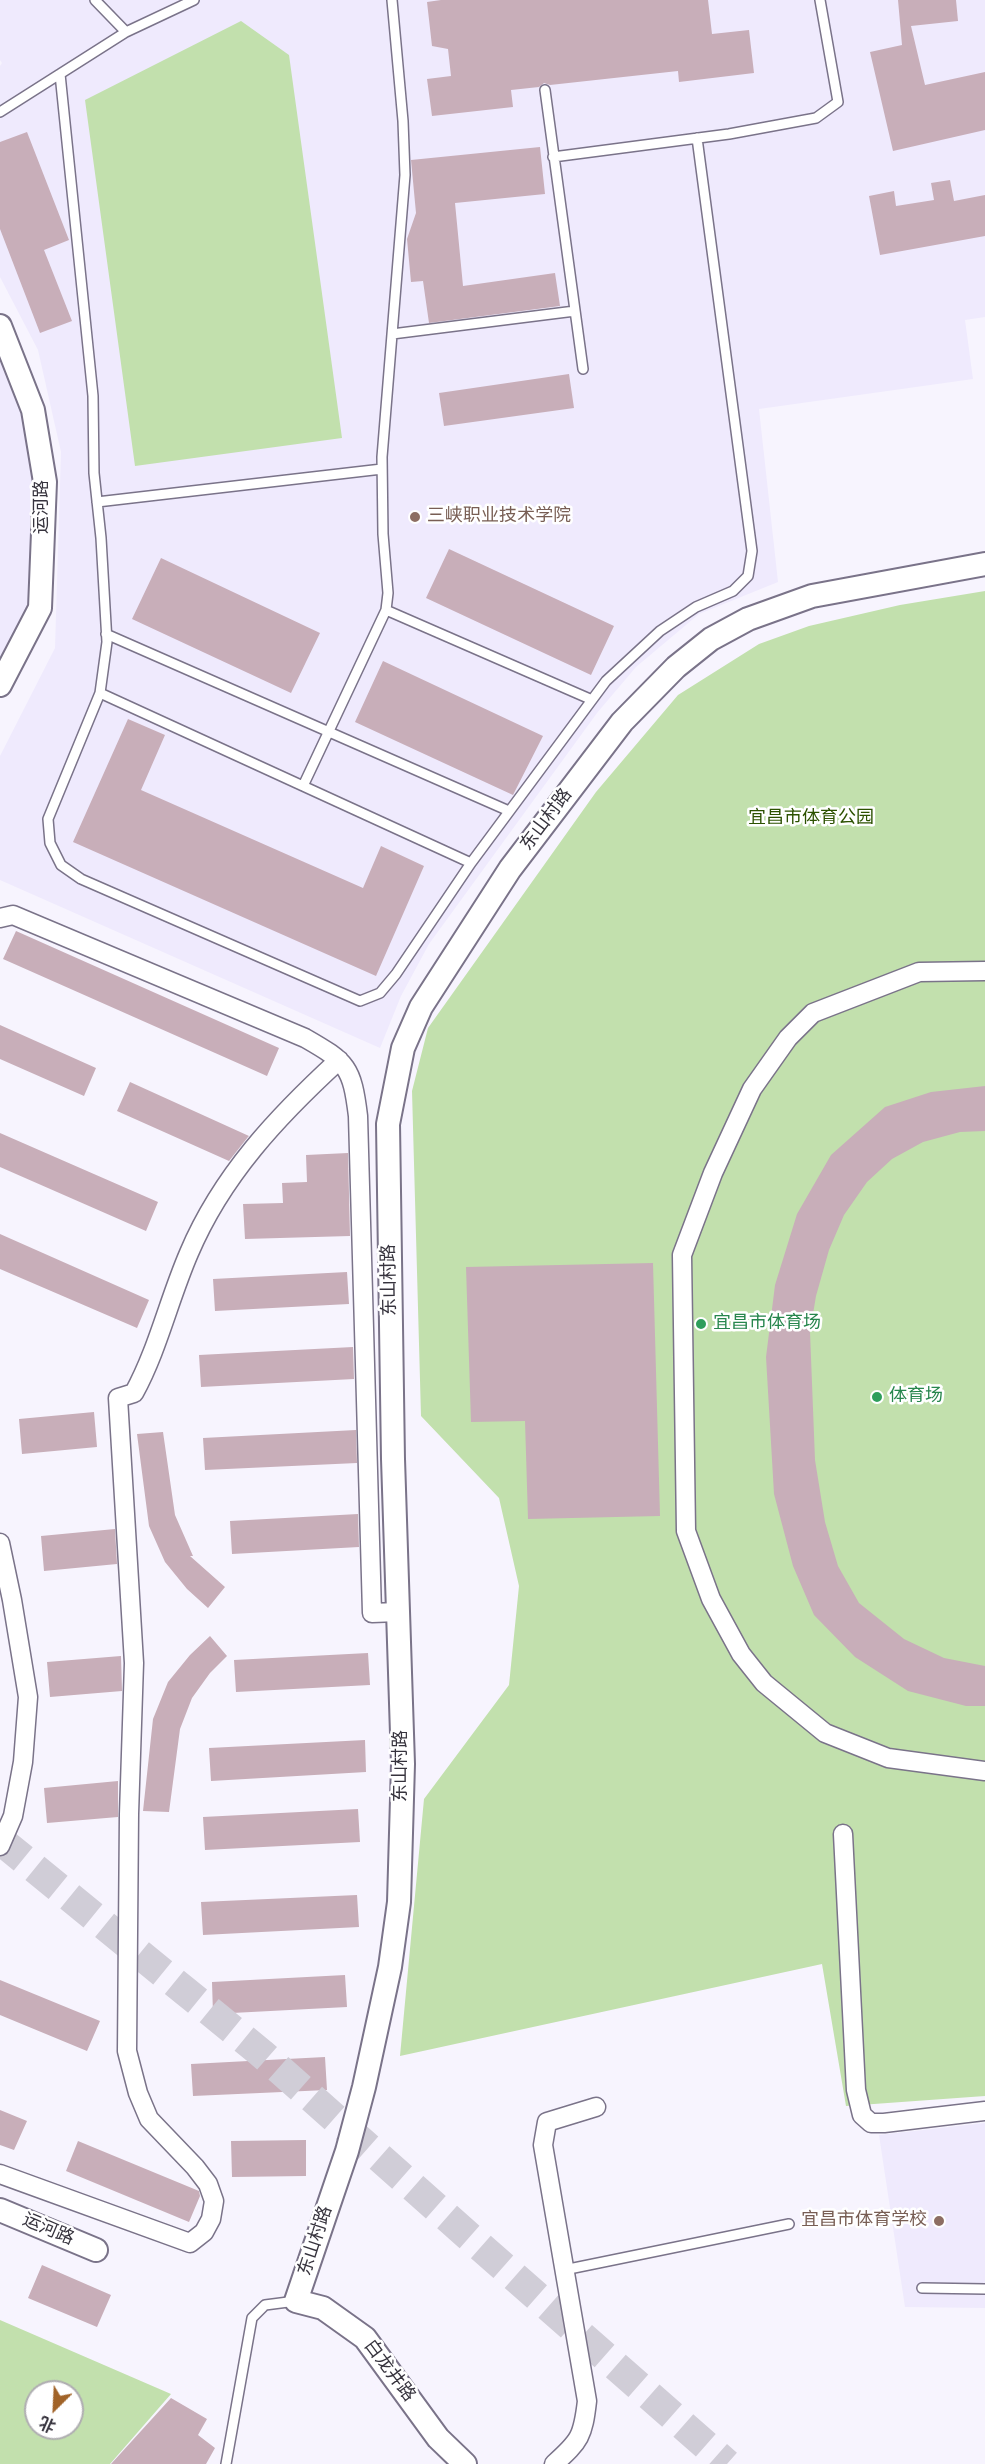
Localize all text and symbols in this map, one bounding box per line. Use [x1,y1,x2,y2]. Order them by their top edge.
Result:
street label: 运河路 [32,480,54,534]
place label: 三峡职业技术学院 [427,506,571,528]
marker: 三峡职业技术学院 [408,510,422,524]
street label: 东山村路 [517,785,577,855]
park label: 宜昌市体育公园 [748,808,874,830]
street label: 东山村路 [379,1244,401,1316]
place label: 宜昌市体育场 [713,1313,821,1335]
marker: 宜昌市体育场 [694,1317,708,1331]
place label: 体育场 [889,1386,943,1408]
marker: 体育场 [870,1390,884,1404]
street label: 东山村路 [391,1730,413,1802]
street label: 东山村路 [295,2203,337,2279]
street label: 运河路 [19,2210,77,2250]
place label: 宜昌市体育学校 [801,2210,927,2232]
marker: 宜昌市体育学校 [932,2214,946,2228]
street label: 白龙井路 [359,2336,419,2406]
north arrow [24,2380,84,2440]
text: 北 [35,2410,60,2439]

